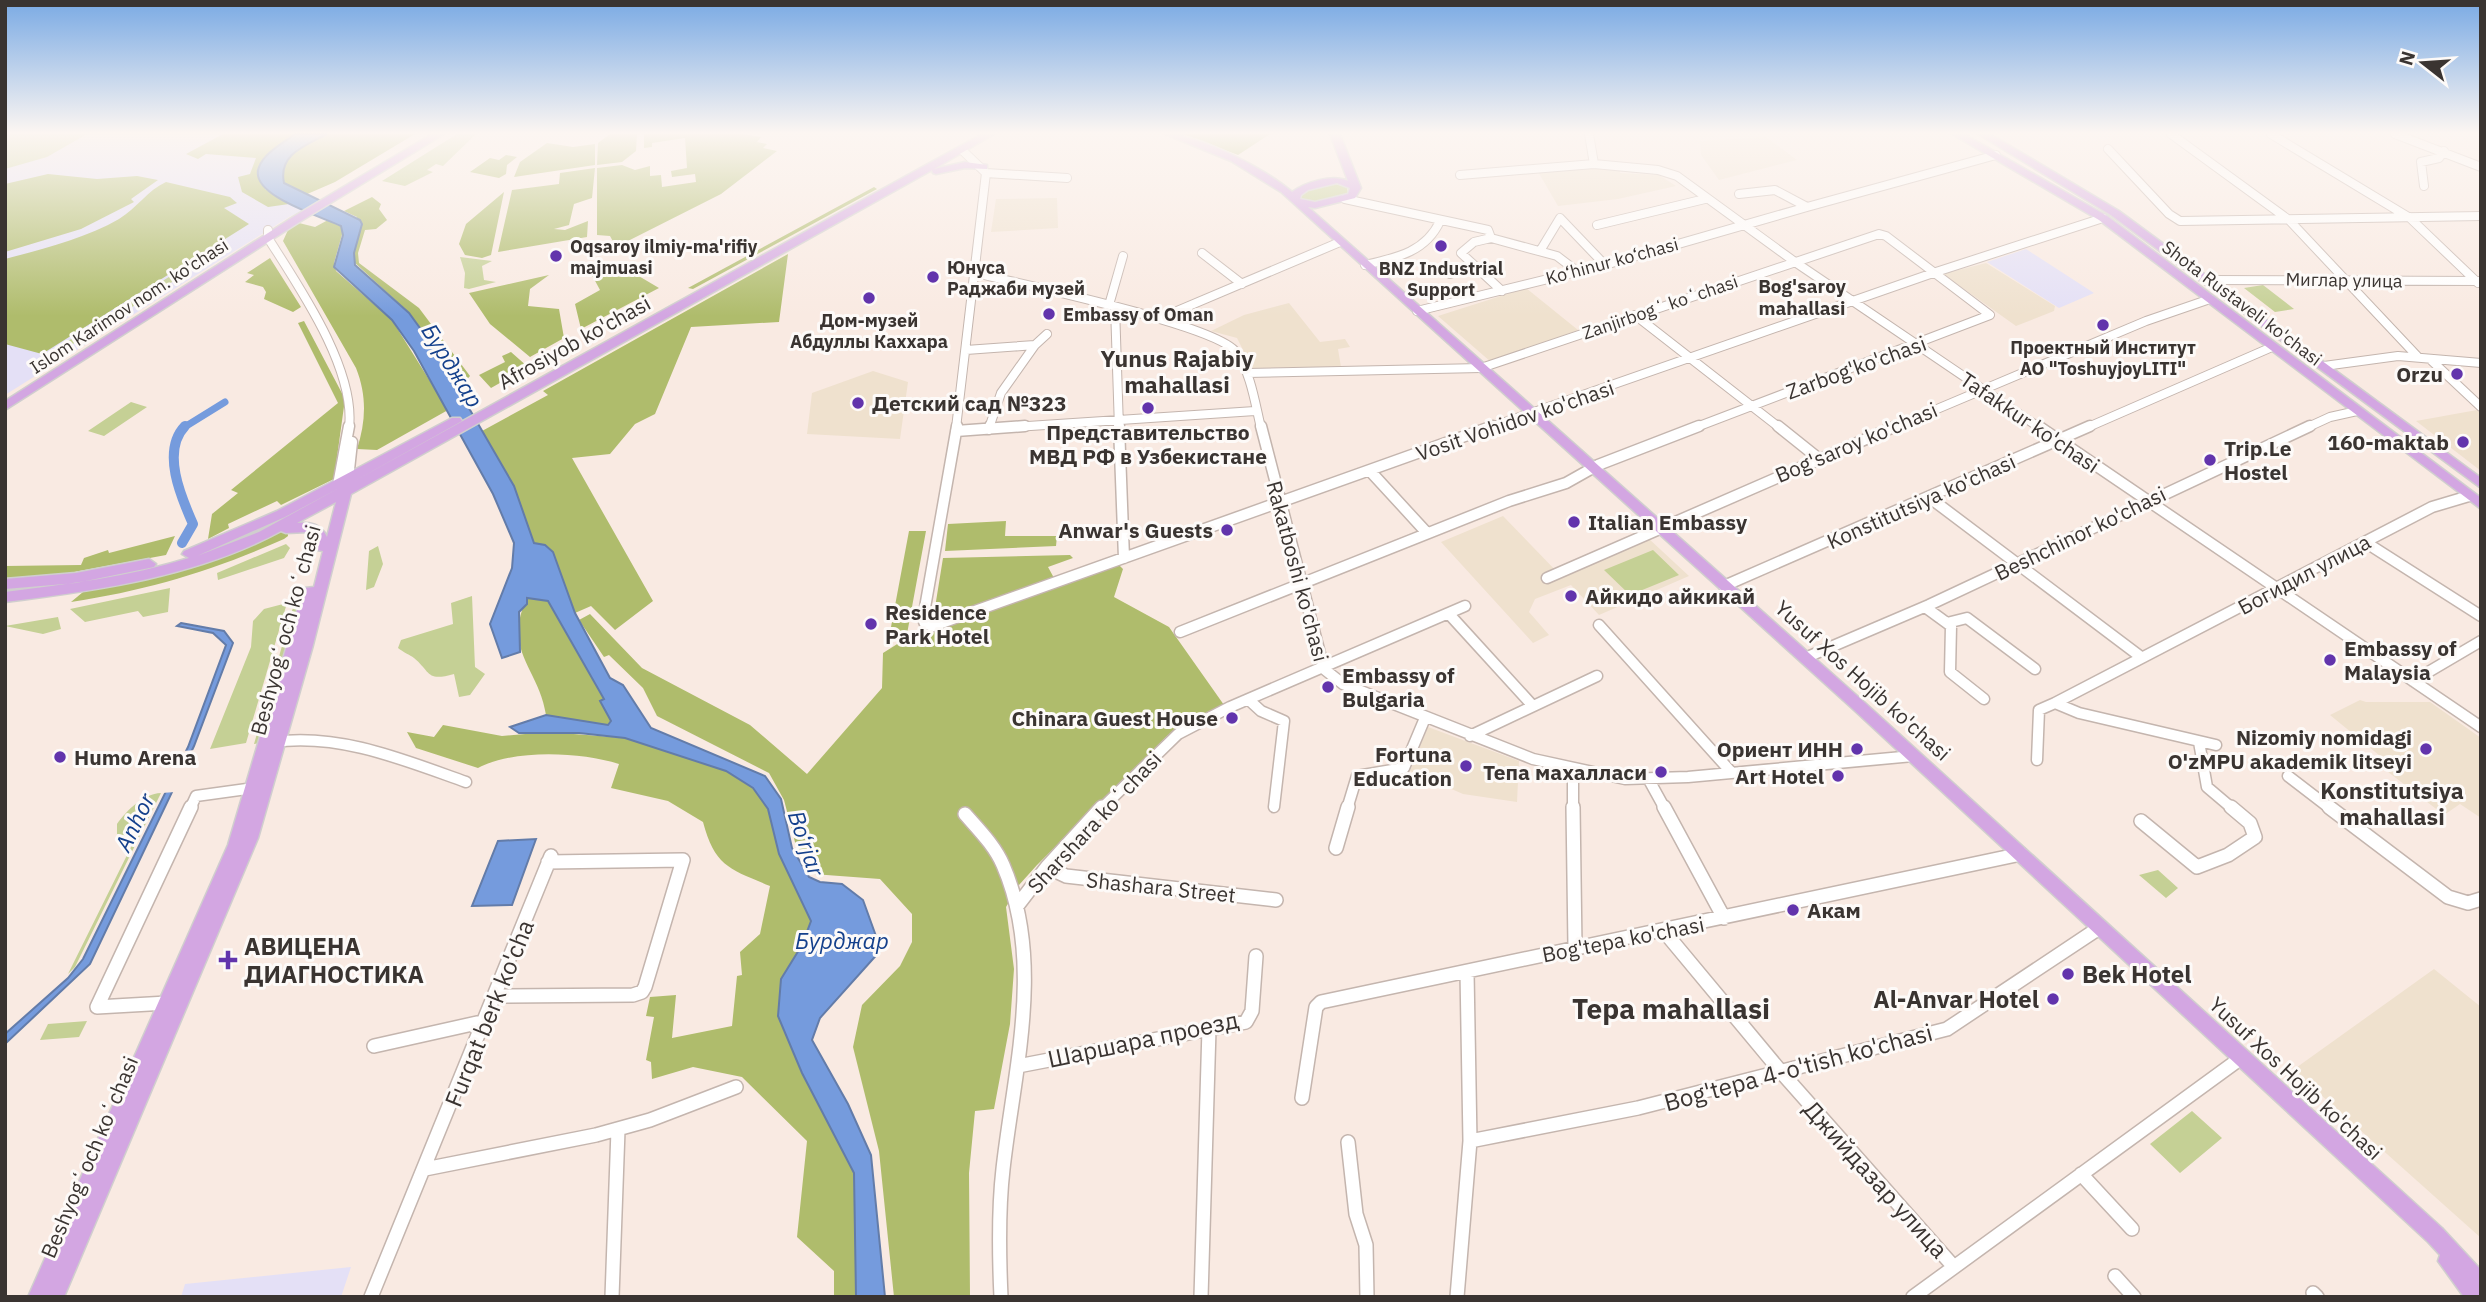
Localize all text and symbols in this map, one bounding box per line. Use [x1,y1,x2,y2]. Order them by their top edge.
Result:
north arrow [2388,28,2458,98]
text: N [2393,48,2420,68]
street label: Ko‘hinur ko‘chasi [1543,232,1681,290]
street label: Islom Karimov nom. ko'chasi [26,233,232,379]
place label: Oqsaroy ilmiy-ma'rifiy majmuasi [570,235,758,279]
street label: Shota Rustaveli ko'chasi [2157,235,2327,371]
marker: BNZ Industrial Support [1433,238,1449,254]
marker: Oqsaroy ilmiy-ma'rifiy majmuasi [548,248,564,264]
place label: Юнуса Раджаби музей [947,256,1085,300]
place label: BNZ Industrial Support [1379,257,1504,301]
street label: Миглар улица [2285,267,2403,293]
marker: Юнуса Раджаби музей [925,269,941,285]
street label: Zanjirbogʻ koʻchasi [1579,270,1741,344]
district label: Bog'saroy mahallasi [1758,274,1847,320]
street label: Afrosiyob ko'chasi [493,288,655,396]
marker: Дом-музей Абдуллы Каххара [861,290,877,306]
place label: Embassy of Oman [1063,303,1214,326]
marker: Embassy of Oman [1041,306,1057,322]
place label: Дом-музей Абдуллы Каххара [790,309,948,353]
water label: Бурджар [415,317,491,413]
marker: Проектный Институт АО "ToshuyjoyLITI" [2095,317,2111,333]
street label: Zarbog'ko'chasi [1782,329,1930,405]
place label: Проектный Институт АО "ToshuyjoyLITI" [2010,336,2196,380]
district label: Yunus Rajabiy mahallasi [1100,343,1254,399]
place label: Orzu [2396,360,2443,388]
street label: Tafakkur ko'chasi [1955,365,2105,479]
marker: Orzu [2449,366,2465,382]
street label: Vosit Vohidov ko'chasi [1412,373,1618,467]
place label: Детский сад №323 [872,389,1067,417]
marker: Детский сад №323 [850,395,866,411]
street label: Bog'saroy ko'chasi [1771,395,1941,489]
marker: Представительство МВД РФ в Узбекистане [1140,400,1156,416]
place label: Представительство МВД РФ в Узбекистане [1029,418,1267,470]
place label: 160-maktab [2327,428,2449,456]
place label: Trip.Le Hostel [2224,434,2292,486]
marker: 160-maktab [2455,434,2471,450]
street label: Konstitutsiya ko'chasi [1822,447,2020,555]
marker: Trip.Le Hostel [2202,452,2218,468]
street label: Rakatboshi ko'chasi [1260,477,1336,665]
street label: Beshchinor ko'chasi [1990,479,2170,587]
place label: Italian Embassy [1588,508,1748,536]
marker: Italian Embassy [1566,514,1582,530]
place label: Anwar's Guests [1058,516,1213,544]
street label: Beshyogʻoch koʻchasi [243,522,327,738]
marker: Anwar's Guests [1219,522,1235,538]
street label: Богидил улица [2233,527,2375,621]
place label: Айкидо айкикай [1585,582,1755,610]
marker: Айкидо айкикай [1563,588,1579,604]
street label: Yusuf Xos Hojib ko'chasi [1769,594,1957,766]
place label: Residence Park Hotel [885,598,989,650]
marker: Residence Park Hotel [863,616,879,632]
place label: Embassy of Malaysia [2344,634,2457,686]
marker: Embassy of Malaysia [2322,652,2338,668]
place label: Embassy of Bulgaria [1342,661,1455,713]
marker: Embassy of Bulgaria [1320,679,1336,695]
place label: Chinara Guest House [1011,704,1218,732]
marker: Chinara Guest House [1224,710,1240,726]
place label: Nizomiy nomidagi O'zMPU akademik litseyi [2168,723,2412,775]
place label: Ориент ИНН [1717,735,1843,763]
place label: Fortuna Education [1353,740,1452,792]
marker: Ориент ИНН [1849,741,1865,757]
marker: Nizomiy nomidagi O'zMPU akademik litseyi [2418,741,2434,757]
place label: Humo Arena [74,743,196,771]
street label: Sharshara koʻchasi [1021,745,1167,899]
marker: Humo Arena [52,749,68,765]
marker: Fortuna Education [1458,758,1474,774]
place label: Тепа махалласи [1483,758,1647,786]
place label: Art Hotel [1735,762,1824,790]
marker: Тепа махалласи [1653,764,1669,780]
marker: Art Hotel [1830,768,1846,784]
district label: Konstitutsiya mahallasi [2320,775,2464,831]
water label: Anhor [107,787,161,857]
water label: Bo‘rjar [782,806,832,880]
street label: Shashara Street [1085,865,1237,909]
place label: Акам [1807,896,1861,924]
marker: Акам [1785,902,1801,918]
street label: Bog'tepa ko'chasi [1539,910,1707,968]
street label: Furqat berk ko'cha [437,914,541,1111]
water label: Бурджар [795,925,889,955]
place label: АВИЦЕНА ДИАГНОСТИКА [244,930,424,990]
marker: АВИЦЕНА ДИАГНОСТИКА [218,950,238,970]
place label: Bek Hotel [2082,958,2192,990]
marker: Bek Hotel [2060,966,2076,982]
place label: Al-Anvar Hotel [1873,983,2039,1015]
district label: Tepa mahallasi [1572,990,1770,1027]
street label: Yusuf Xos Hojib ko'chasi [2203,990,2389,1166]
marker: Al-Anvar Hotel [2045,991,2061,1007]
street label: Шаршара проезд [1044,1003,1242,1075]
street label: Bog'tepa 4-o'tish ko'chasi [1660,1016,1936,1118]
street label: Beshyogʻoch koʻchasi [34,1052,144,1262]
street label: Джийдазар улица [1797,1093,1956,1265]

